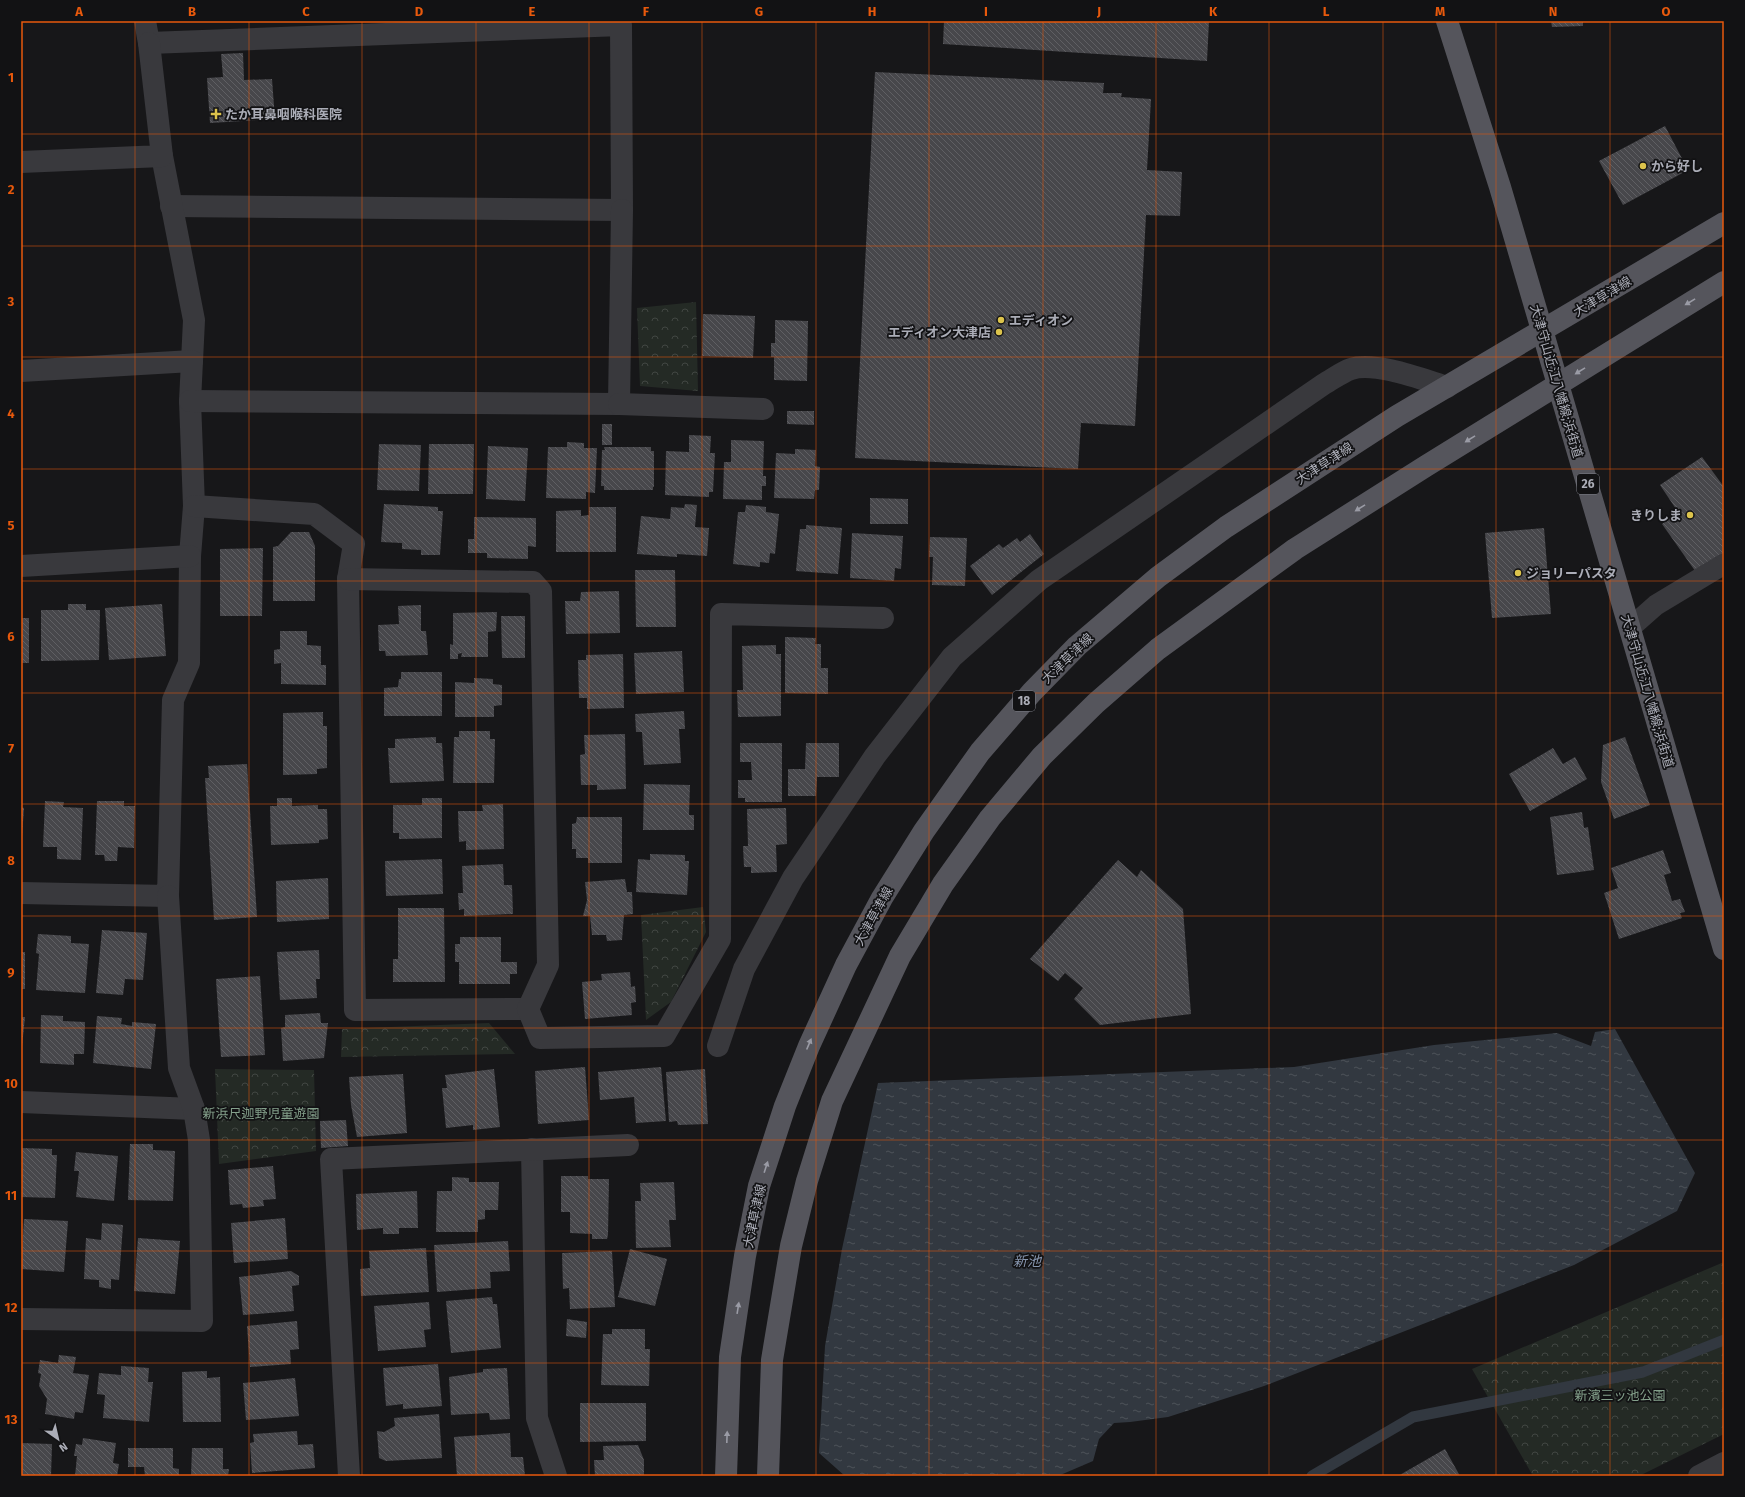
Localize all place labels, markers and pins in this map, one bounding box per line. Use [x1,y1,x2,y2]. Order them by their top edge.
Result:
place label: たか耳鼻咽喉科医院 [225,107,342,122]
marker: たか耳鼻咽喉科医院 [210,108,222,120]
place label: から好し [1651,159,1703,174]
marker: から好し [1638,161,1648,171]
place label: エディオン [1009,313,1073,328]
marker: エディオン [996,315,1006,325]
place label: エディオン大津店 [888,325,991,340]
marker: エディオン大津店 [994,327,1004,337]
place label: きりしま [1630,508,1682,523]
marker: きりしま [1685,510,1695,520]
place label: ジョリーパスタ [1526,566,1617,581]
marker: ジョリーパスタ [1513,568,1523,578]

